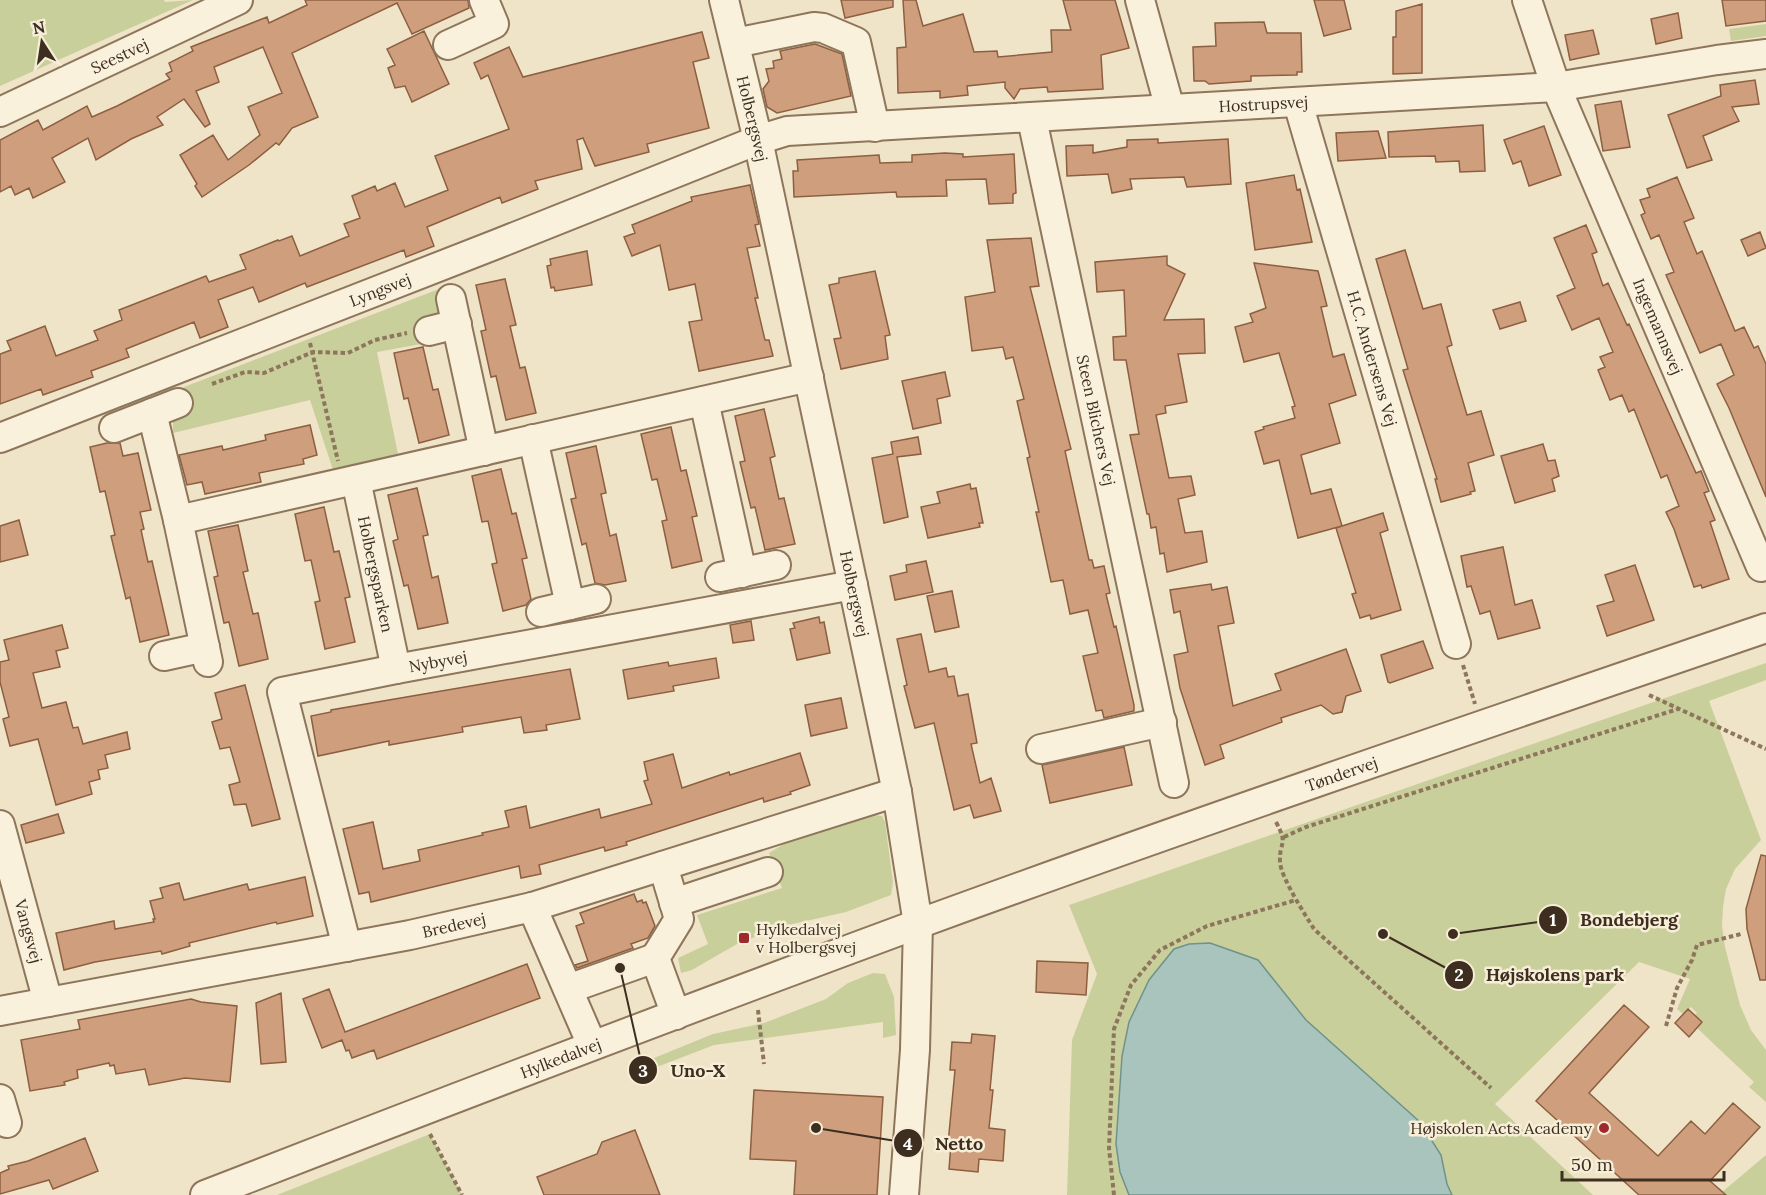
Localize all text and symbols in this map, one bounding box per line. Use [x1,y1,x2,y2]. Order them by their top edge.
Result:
north arrow [12,12,72,72]
text: N [31,16,47,38]
street label: Seestvej [88,34,151,78]
street label: Holbergsvej [733,73,772,163]
street label: Hostrupsvej [1218,91,1309,116]
street label: Lyngsvej [347,269,414,311]
street label: Ingemannsvej [1629,275,1688,378]
street label: H.C. Andersens Vej [1343,288,1402,429]
street label: Steen Blichers Vej [1073,353,1120,487]
street label: Holbergsparken [354,514,398,634]
street label: Holbergsvej [836,549,874,639]
street label: Nybyvej [407,646,469,676]
street label: Tøndervej [1303,752,1380,795]
street label: Vangsvej [10,896,47,965]
callout: Bondebjerg [1538,902,1690,938]
street label: Bredevej [420,908,487,942]
text: 1 [1549,908,1557,931]
text: Bondebjerg [1580,908,1679,931]
place label: Hylkedalvej v Holbergsvej [756,919,856,957]
marker: Hylkedalvej v Holbergsvej [737,931,751,945]
callout: Højskolens park [1444,957,1636,993]
text: 2 [1454,963,1464,986]
text: Højskolens park [1486,963,1625,986]
street label: Hylkedalvej [517,1034,604,1083]
callout: Uno-X [628,1052,737,1088]
text: 3 [638,1059,648,1082]
text: Uno-X [671,1059,726,1082]
place label: Højskolen Acts Academy [1410,1118,1593,1138]
marker: Højskolen Acts Academy [1597,1121,1611,1135]
callout: Netto [893,1125,995,1161]
text: 4 [903,1132,913,1155]
text: Netto [935,1132,983,1155]
scale bar [1562,1144,1724,1182]
text: 50 m [1571,1153,1613,1176]

